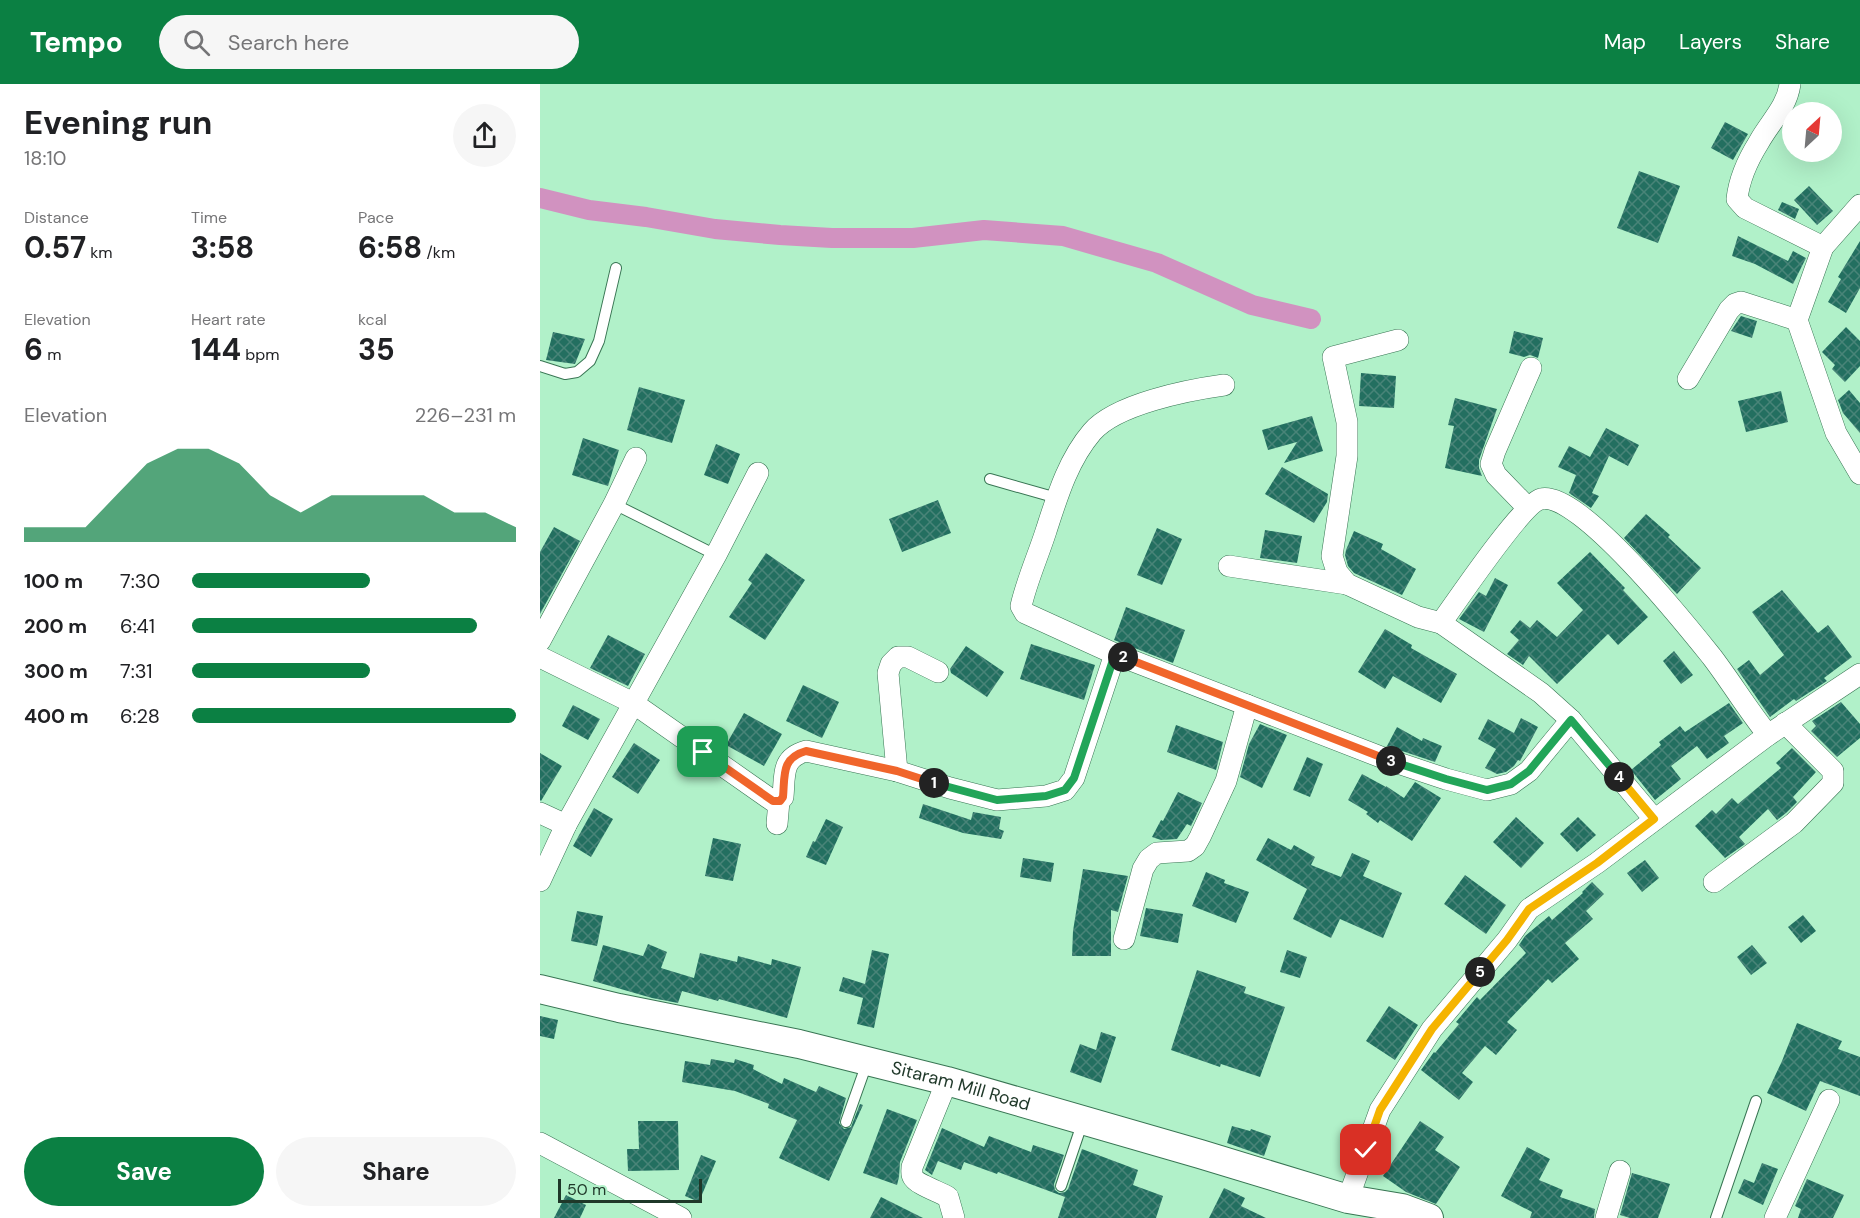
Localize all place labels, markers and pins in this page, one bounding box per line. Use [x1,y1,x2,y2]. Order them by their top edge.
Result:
pin: 2 [1108,642,1138,672]
pin [677,726,728,777]
pin: 3 [1376,746,1406,776]
pin: 4 [1604,762,1634,792]
pin: 1 [919,768,949,798]
pin: 5 [1465,957,1495,987]
pin [1340,1124,1391,1175]

